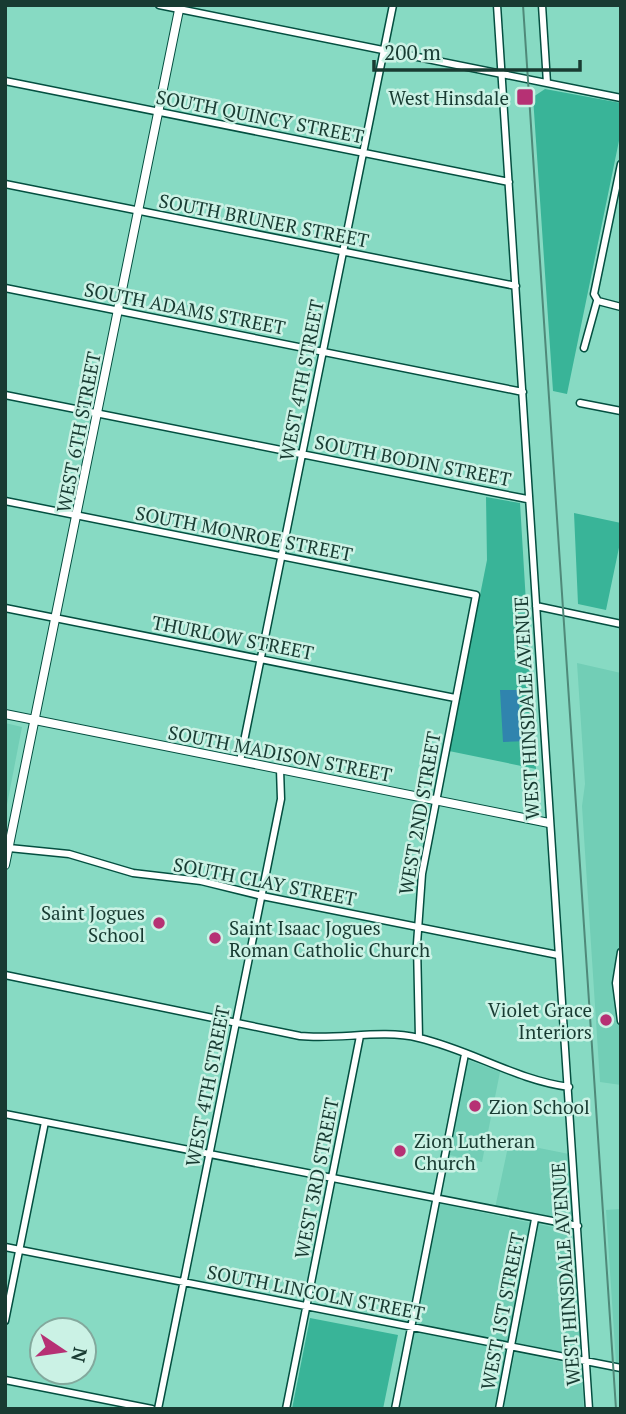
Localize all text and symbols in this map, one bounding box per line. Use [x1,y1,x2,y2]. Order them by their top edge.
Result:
scale bar [374,28,580,72]
text: 200 m [384,38,441,66]
street label: SOUTH QUINCY STREET [154,84,366,148]
place label: West Hinsdale [389,85,509,110]
marker: West Hinsdale [515,87,535,107]
street label: SOUTH BRUNER STREET [157,187,371,253]
street label: SOUTH ADAMS STREET [82,276,288,340]
street label: WEST 4TH STREET [273,297,329,463]
street label: WEST 6TH STREET [50,349,106,515]
street label: SOUTH BODIN STREET [313,429,514,491]
street label: SOUTH MONROE STREET [133,500,355,566]
street label: WEST HINSDALE AVENUE [508,596,544,820]
street label: THURLOW STREET [150,609,316,665]
street label: SOUTH MADISON STREET [166,719,394,787]
street label: WEST 2ND STREET [392,729,446,897]
street label: SOUTH CLAY STREET [171,851,359,911]
place label: Saint Jogues School [41,900,145,947]
marker: Saint Jogues School [151,915,167,931]
place label: Saint Isaac Jogues Roman Catholic Church [229,915,430,962]
marker: Saint Isaac Jogues Roman Catholic Church [207,930,223,946]
place label: Violet Grace Interiors [488,997,592,1044]
street label: WEST 4TH STREET [179,1003,235,1169]
marker: Violet Grace Interiors [598,1012,614,1028]
place label: Zion School [489,1094,590,1119]
street label: WEST 3RD STREET [288,1095,344,1261]
marker: Zion School [467,1098,483,1114]
place label: Zion Lutheran Church [414,1128,535,1175]
marker: Zion Lutheran Church [392,1143,408,1159]
street label: WEST HINSDALE AVENUE [545,1161,585,1387]
street label: WEST 1ST STREET [474,1230,530,1392]
street label: SOUTH LINCOLN STREET [205,1259,427,1325]
north arrow [28,1316,98,1386]
text: N [66,1345,94,1365]

